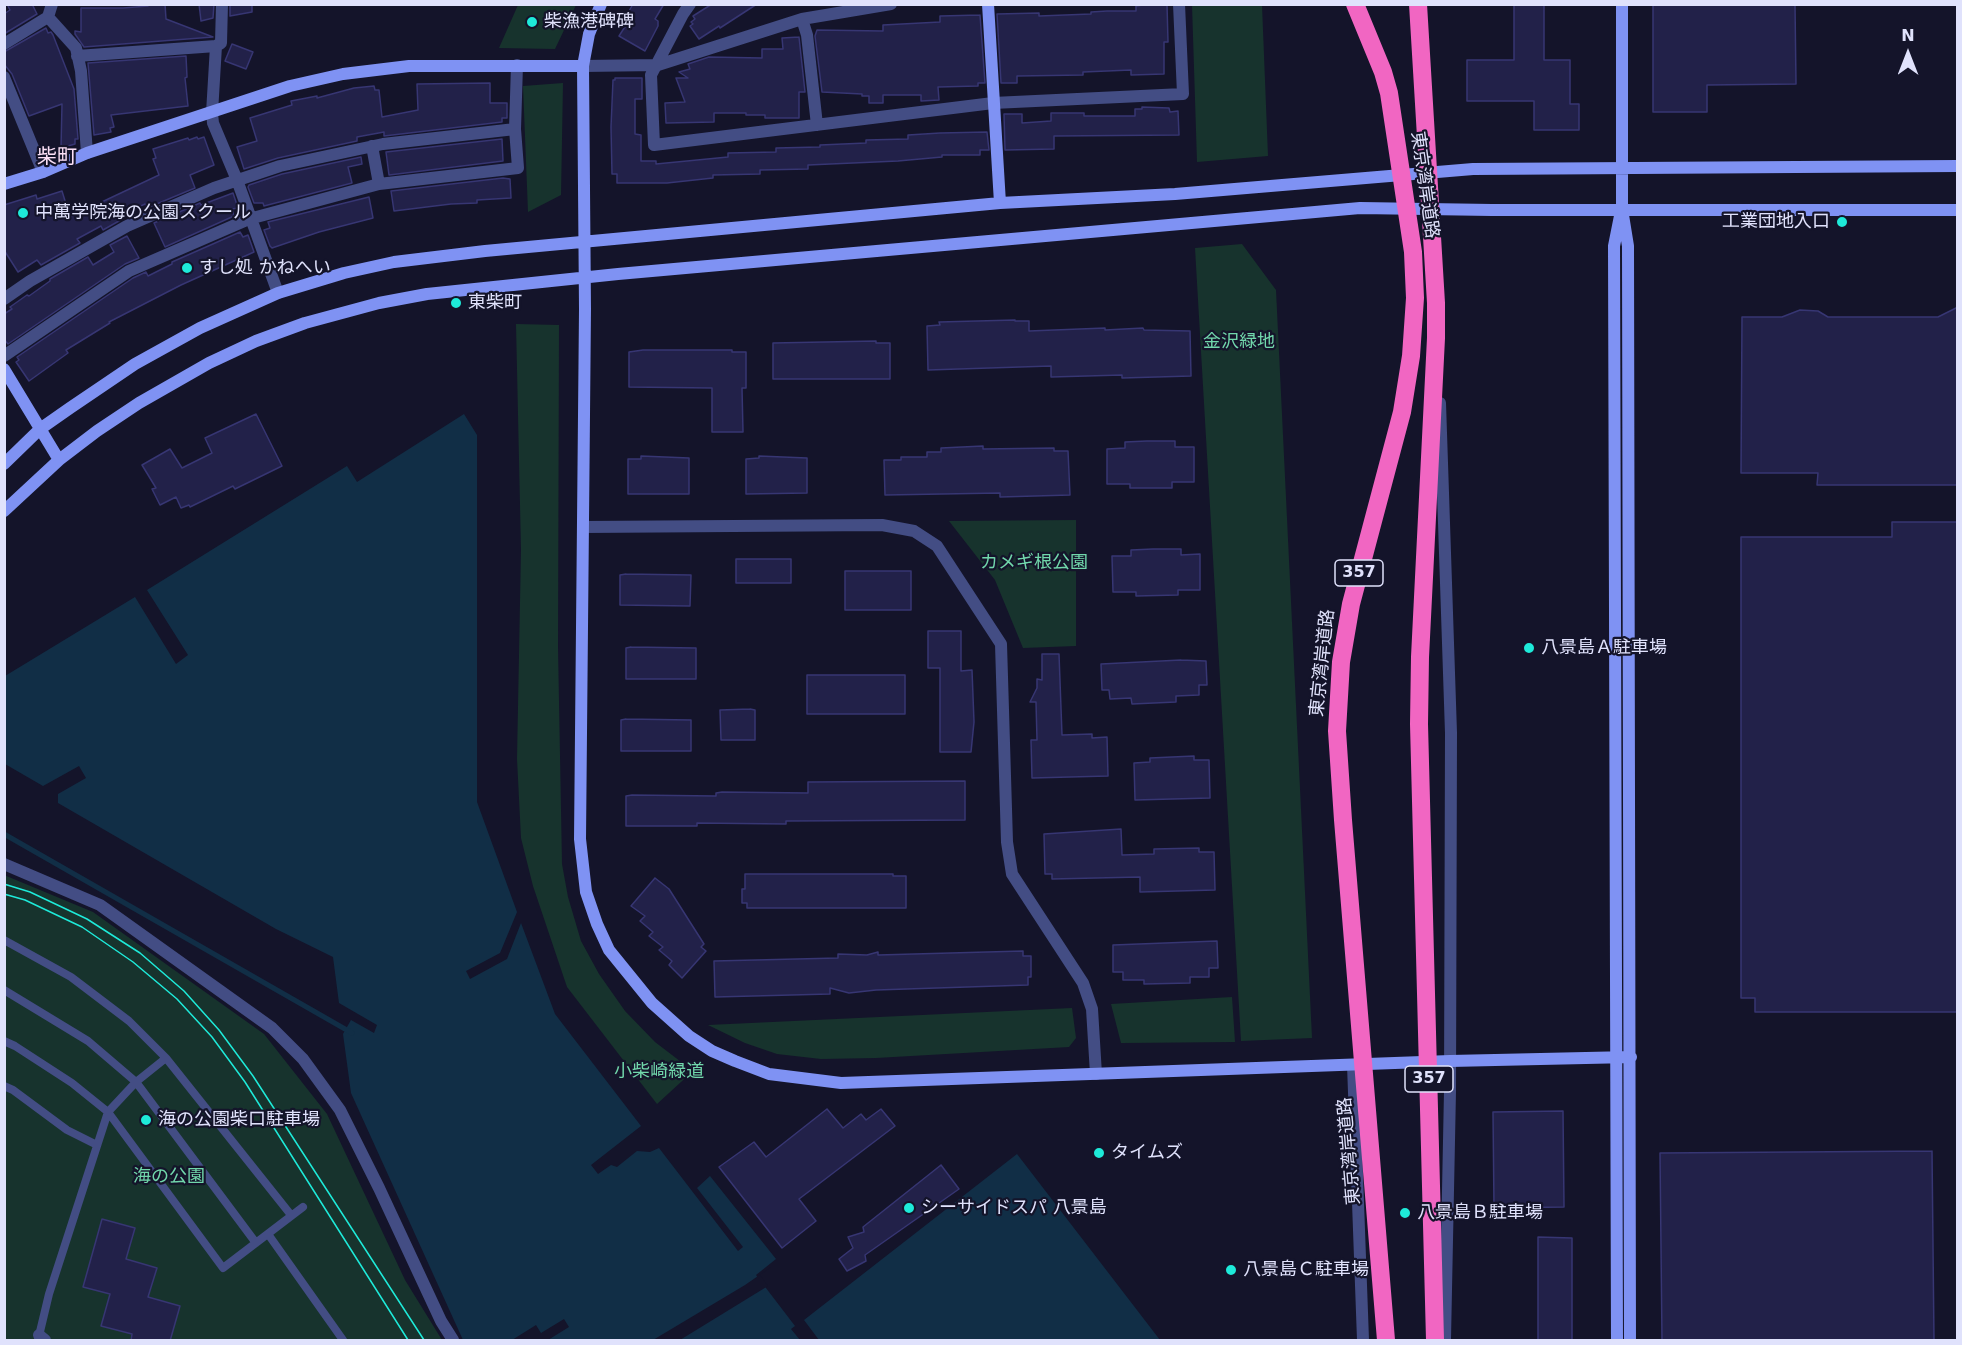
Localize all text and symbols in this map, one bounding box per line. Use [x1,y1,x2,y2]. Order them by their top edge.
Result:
place label: 柴漁港碑碑 [544,11,634,33]
marker: 柴漁港碑碑 [525,15,539,29]
north arrow [1878,24,1938,84]
text: N [1901,26,1915,45]
street label: 東京湾岸道路 [1406,130,1442,240]
district label: 柴町 [37,146,77,170]
place label: 中萬学院海の公園スクール [35,202,251,224]
marker: 中萬学院海の公園スクール [16,206,30,220]
place label: 工業団地入口 [1722,211,1830,233]
marker: 工業団地入口 [1835,215,1849,229]
place label: すし処 かねへい [199,257,331,279]
marker: すし処 かねへい [180,261,194,275]
place label: 東柴町 [468,292,522,314]
marker: 東柴町 [449,296,463,310]
park label: 金沢緑地 [1203,331,1275,353]
park label: カメギ根公園 [980,552,1088,574]
road number: 357 [1335,560,1383,586]
street label: 東京湾岸道路 [1307,608,1339,718]
place label: 八景島Ａ駐車場 [1541,637,1667,659]
marker: 八景島Ａ駐車場 [1522,641,1536,655]
park label: 小柴崎緑道 [614,1061,704,1083]
road number: 357 [1405,1066,1453,1092]
street label: 東京湾岸道路 [1335,1096,1365,1206]
place label: 海の公園柴口駐車場 [158,1109,320,1131]
marker: 海の公園柴口駐車場 [139,1113,153,1127]
place label: タイムズ [1111,1142,1183,1164]
marker: タイムズ [1092,1146,1106,1160]
park label: 海の公園 [133,1166,205,1188]
place label: シーサイドスパ 八景島 [921,1197,1107,1219]
marker: シーサイドスパ 八景島 [902,1201,916,1215]
place label: 八景島Ｂ駐車場 [1417,1202,1543,1224]
marker: 八景島Ｂ駐車場 [1398,1206,1412,1220]
place label: 八景島Ｃ駐車場 [1243,1259,1369,1281]
marker: 八景島Ｃ駐車場 [1224,1263,1238,1277]

